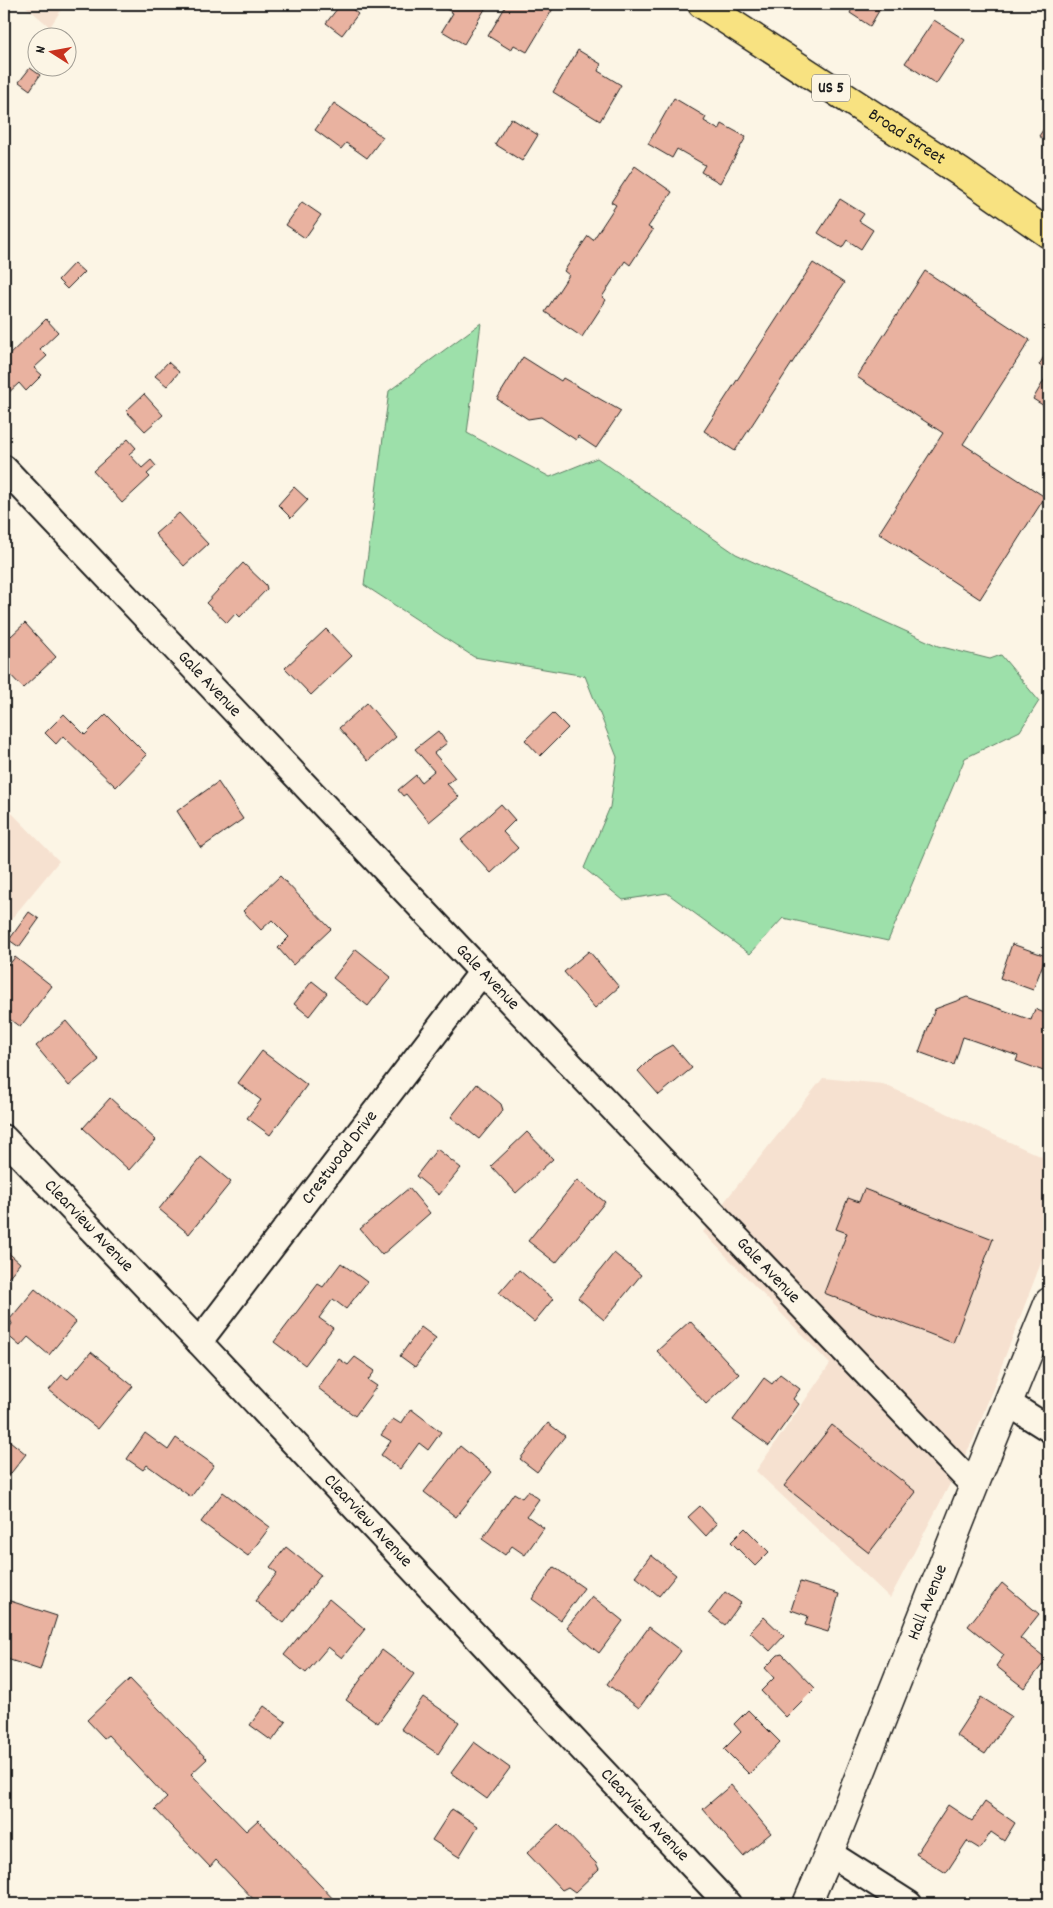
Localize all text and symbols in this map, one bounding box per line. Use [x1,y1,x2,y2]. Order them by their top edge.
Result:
north arrow [28,28,78,78]
text: N [31,45,52,55]
road number: US 5 [812,75,850,102]
street label: Broad Street [863,103,950,172]
street label: Gale Avenue [171,645,247,723]
street label: Gale Avenue [449,939,525,1016]
street label: Crestwood Drive [296,1105,384,1210]
street label: Clearview Avenue [38,1174,139,1278]
street label: Gale Avenue [730,1232,806,1309]
street label: Clearview Avenue [317,1469,418,1573]
street label: Hall Avenue [902,1561,954,1644]
street label: Clearview Avenue [594,1763,695,1867]

